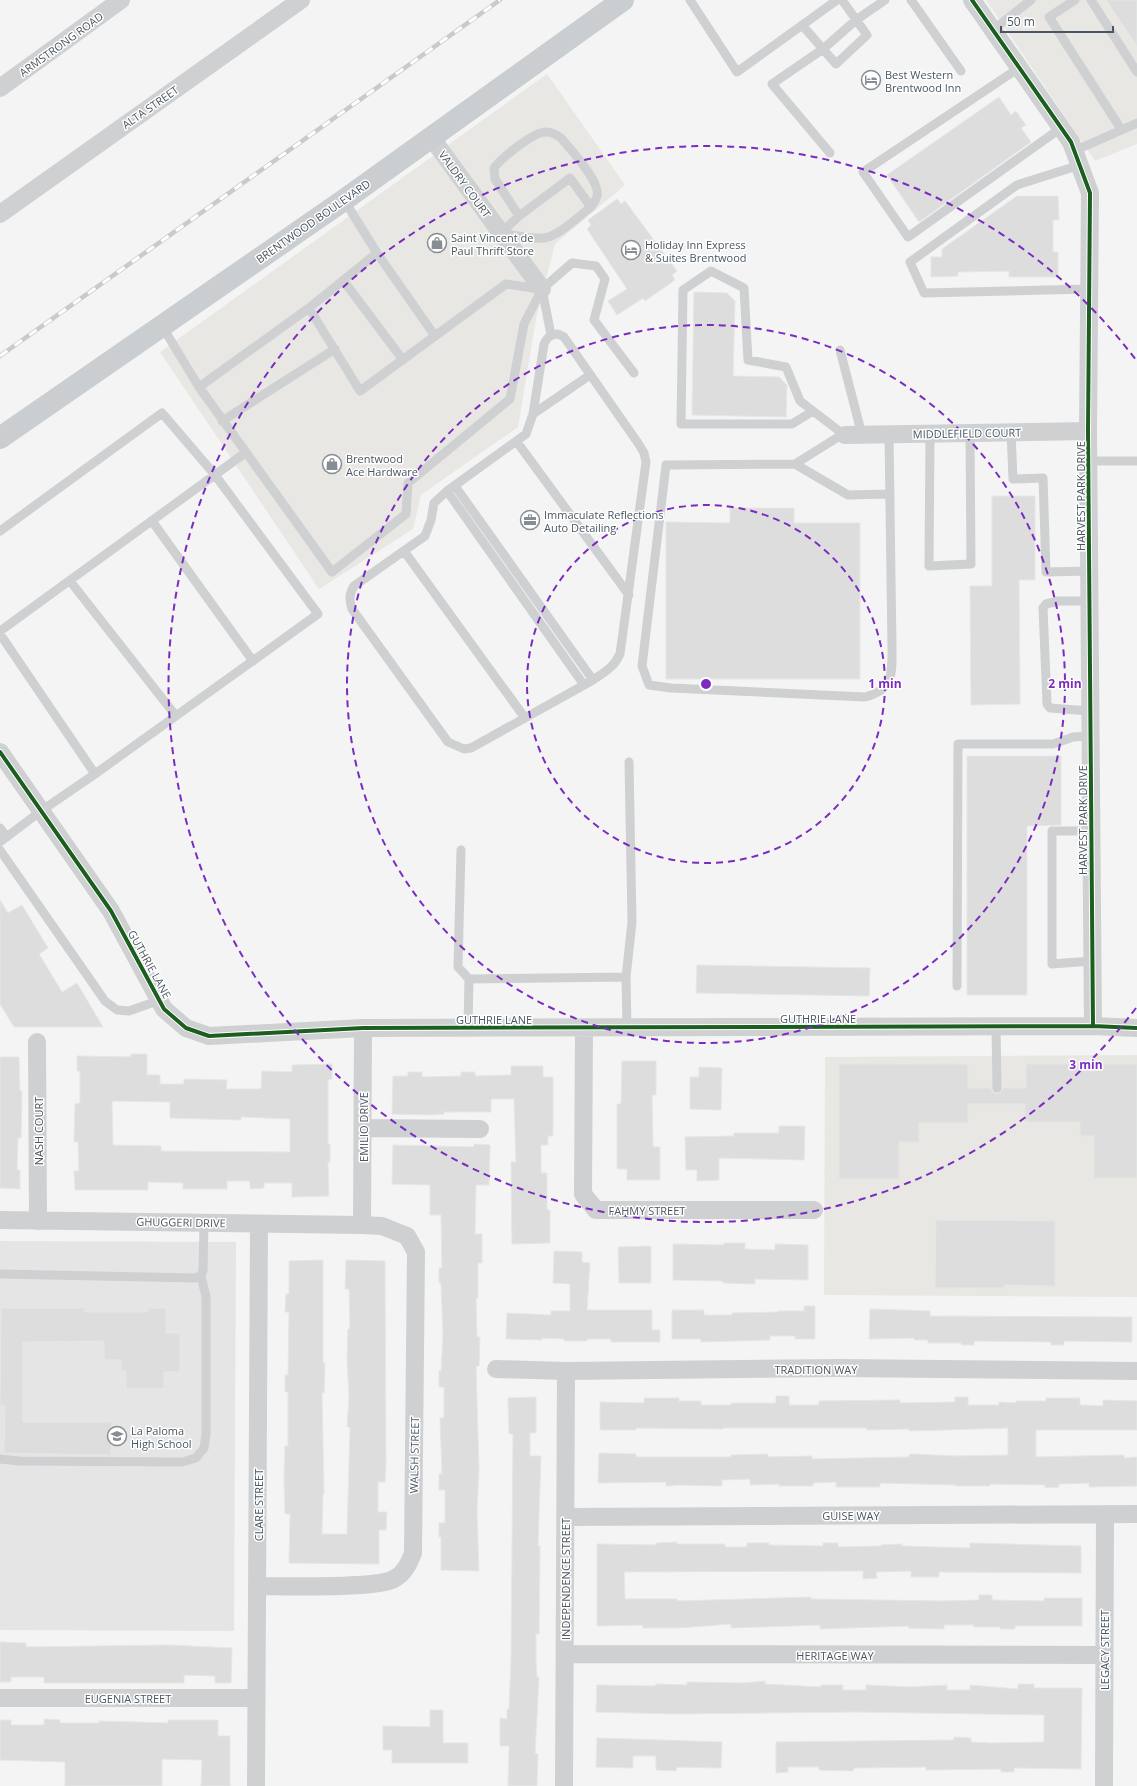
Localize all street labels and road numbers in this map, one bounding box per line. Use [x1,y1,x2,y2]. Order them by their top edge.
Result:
street label: ARMSTRONG ROAD [16,8,106,80]
street label: ALTA STREET [119,82,181,132]
street label: VALDRY COURT [436,147,494,221]
street label: BRENTWOOD BOULEVARD [253,176,373,266]
street label: MIDDLEFIELD COURT [913,425,1021,441]
street label: HARVEST PARK DRIVE [1073,441,1088,551]
street label: HARVEST PARK DRIVE [1075,765,1090,875]
street label: GUTHRIE LANE [125,927,175,1001]
street label: GUTHRIE LANE [780,1011,856,1026]
street label: GUTHRIE LANE [456,1012,532,1027]
street label: EMILIO DRIVE [356,1092,371,1162]
street label: NASH COURT [31,1097,46,1165]
street label: FAHMY STREET [609,1203,685,1218]
street label: GHUGGERI DRIVE [136,1214,226,1230]
street label: TRADITION WAY [775,1362,858,1377]
street label: WALSH STREET [406,1416,422,1494]
street label: CLARE STREET [251,1469,266,1541]
street label: GUISE WAY [822,1508,881,1523]
street label: INDEPENDENCE STREET [558,1518,573,1640]
street label: LEGACY STREET [1097,1610,1112,1690]
street label: HERITAGE WAY [796,1648,875,1663]
street label: EUGENIA STREET [85,1691,171,1706]

